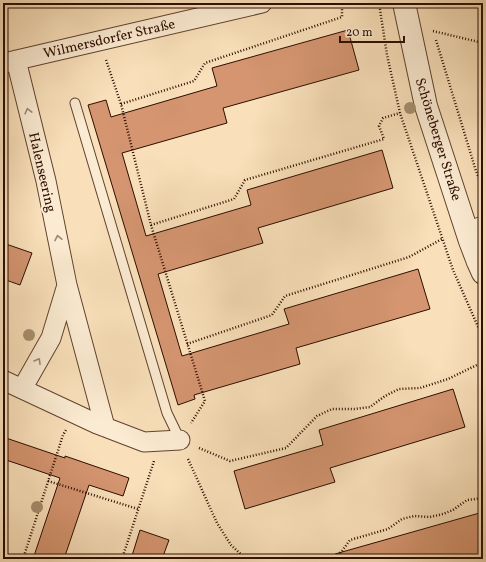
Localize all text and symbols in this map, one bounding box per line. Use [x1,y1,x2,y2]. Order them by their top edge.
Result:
street label: Wilmersdorfer Straße [42,15,177,64]
scale bar [340,18,404,44]
text: 20 m [346,25,373,41]
street label: Schöneberger Straße [410,76,465,204]
one-way arrow [25,108,33,114]
street label: Halenseering [23,130,60,214]
one-way arrow [54,234,62,241]
one-way arrow [33,358,40,365]

